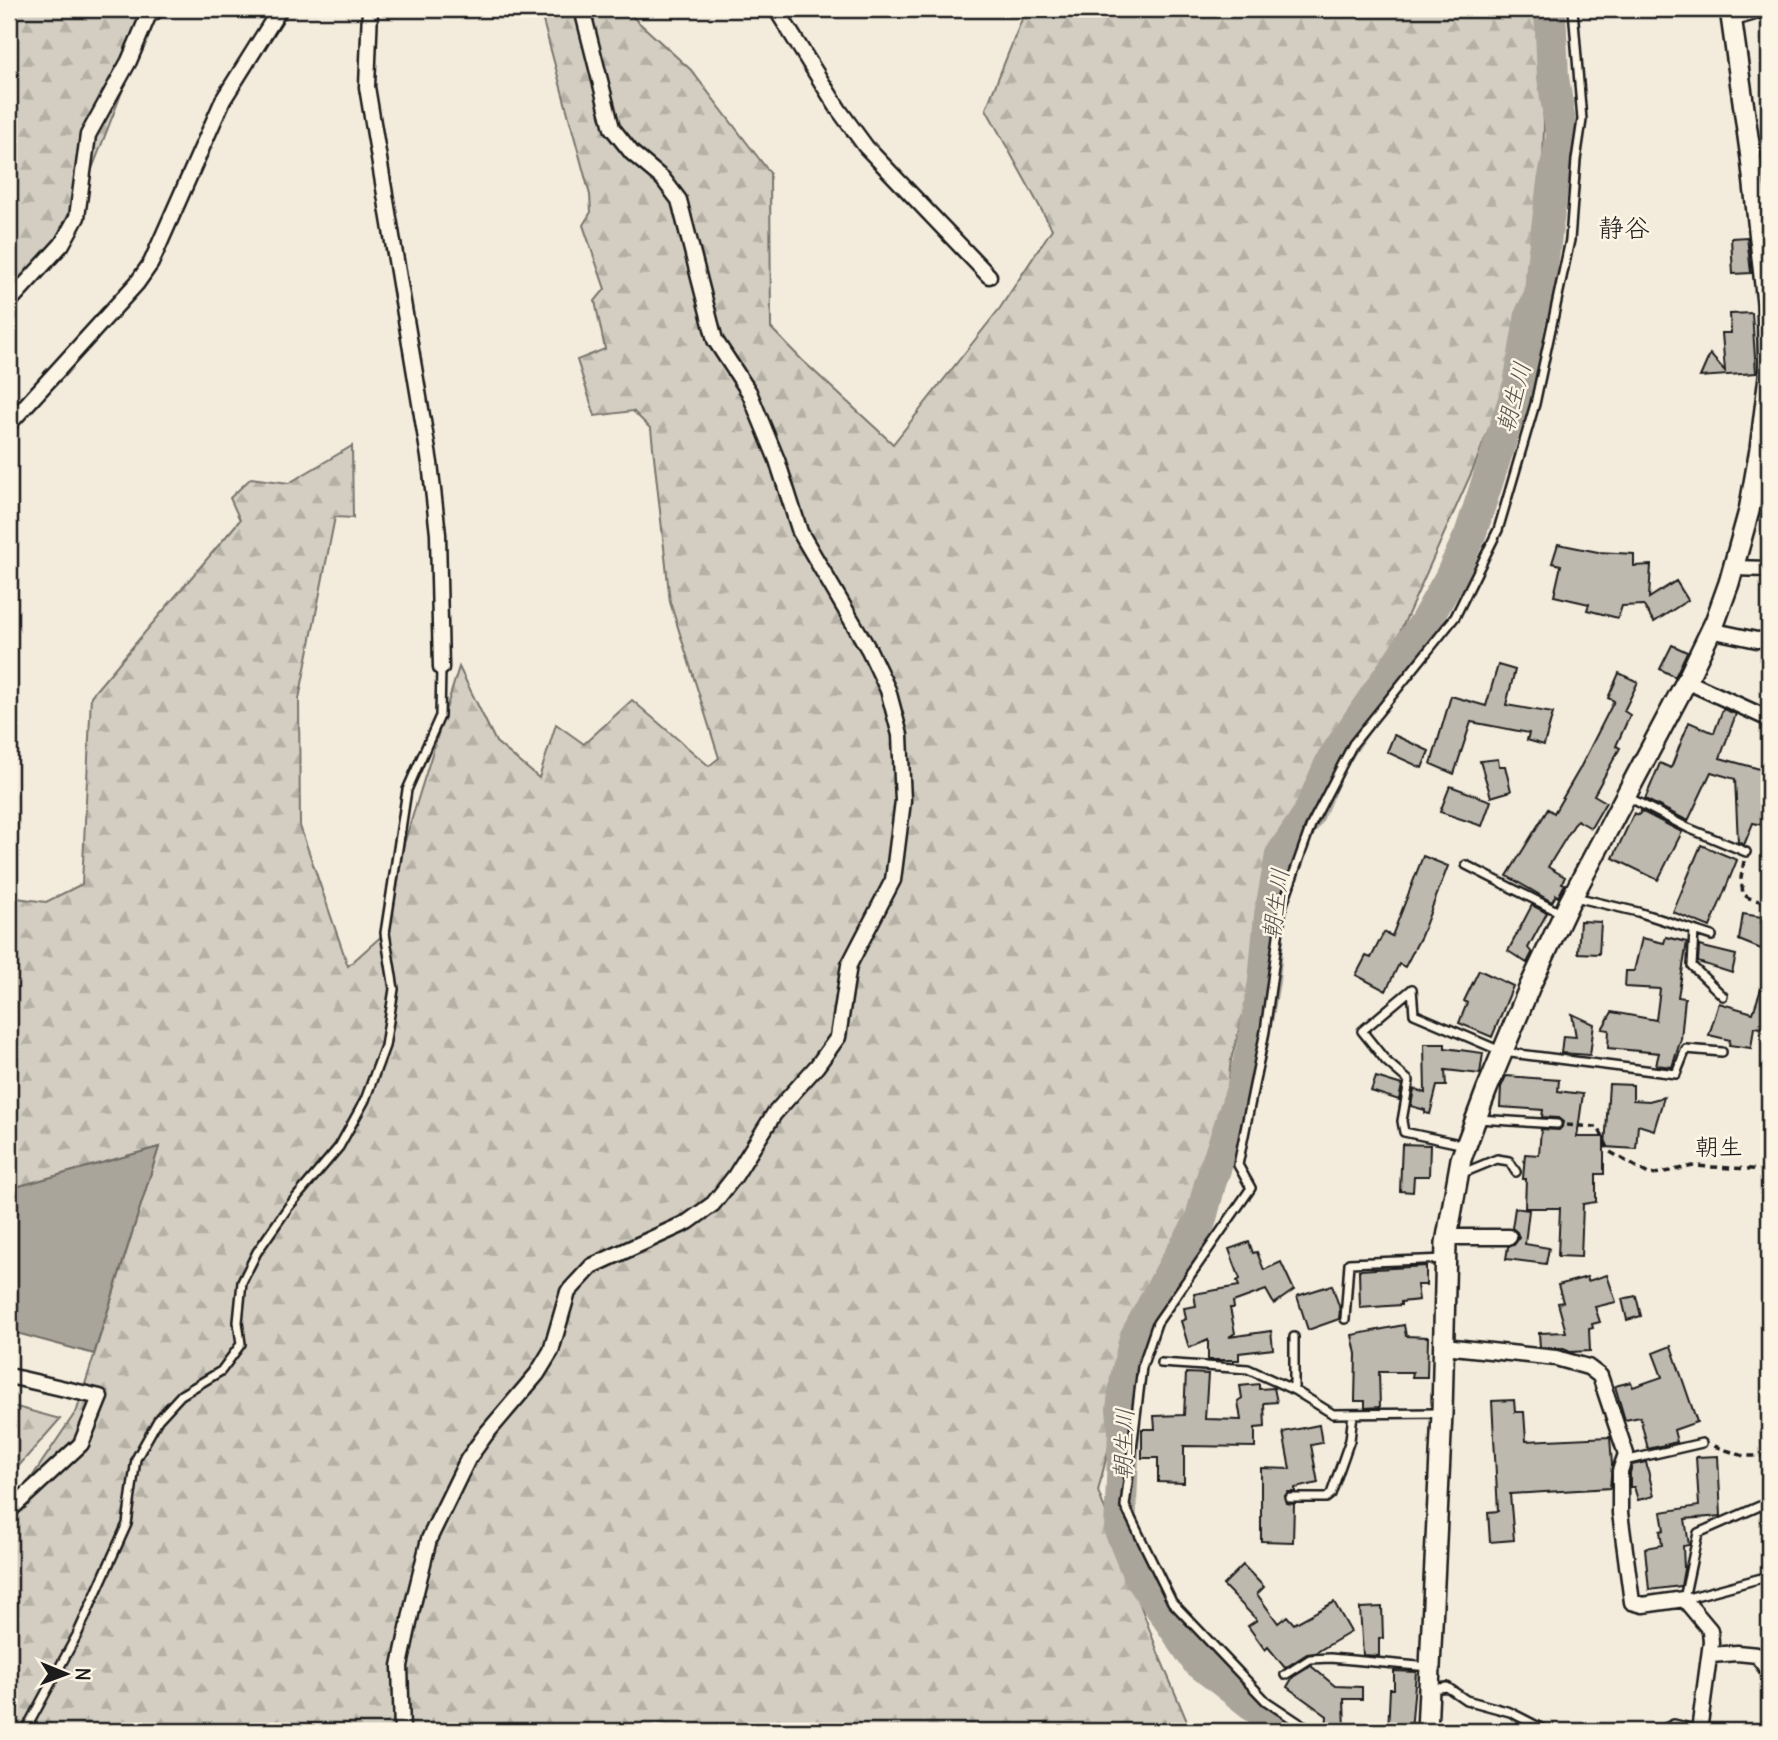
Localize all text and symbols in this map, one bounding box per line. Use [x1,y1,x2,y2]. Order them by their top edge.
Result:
district label: 静谷 [1598,211,1650,244]
water label: 朝生川 [1489,358,1537,436]
water label: 朝生川 [1255,866,1295,942]
district label: 朝生 [1695,1131,1743,1161]
water label: 朝生川 [1107,1407,1139,1481]
north arrow [32,1638,102,1708]
text: N [71,1668,95,1681]

